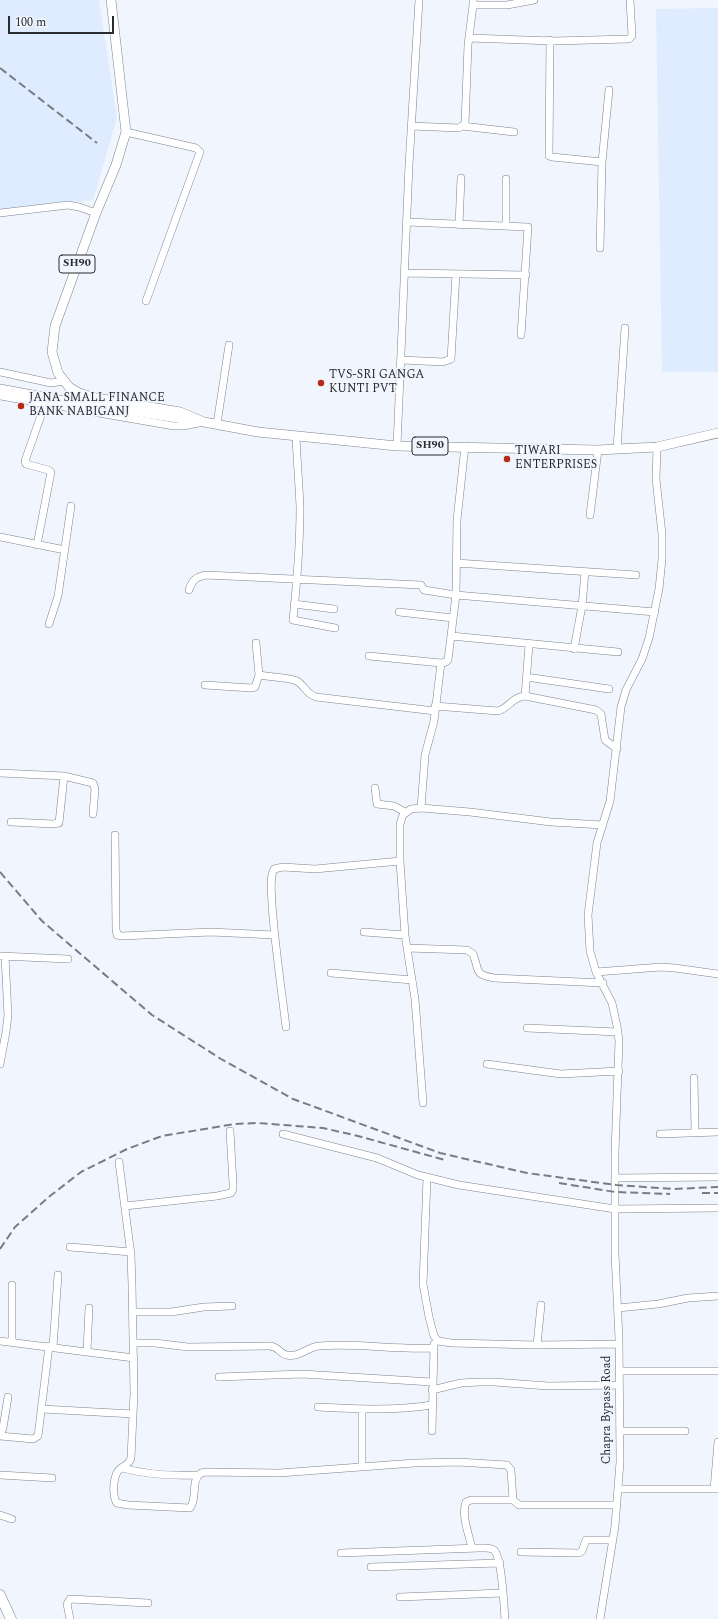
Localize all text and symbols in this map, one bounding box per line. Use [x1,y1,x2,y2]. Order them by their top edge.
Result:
scale bar [10,8,116,34]
text: 100 m [15,13,46,32]
road number: SH90 [59,255,95,273]
place label: TVS-SRI GANGA KUNTI PVT [329,369,424,397]
marker: TVS-SRI GANGA KUNTI PVT [316,378,326,388]
place label: JANA SMALL FINANCE BANK NABIGANJ [29,392,165,420]
marker: JANA SMALL FINANCE BANK NABIGANJ [16,401,26,411]
road number: SH90 [412,437,448,455]
place label: TIWARI ENTERPRISES [515,445,597,473]
marker: TIWARI ENTERPRISES [502,454,512,464]
street label: Chapra Bypass Road [601,1356,615,1464]

